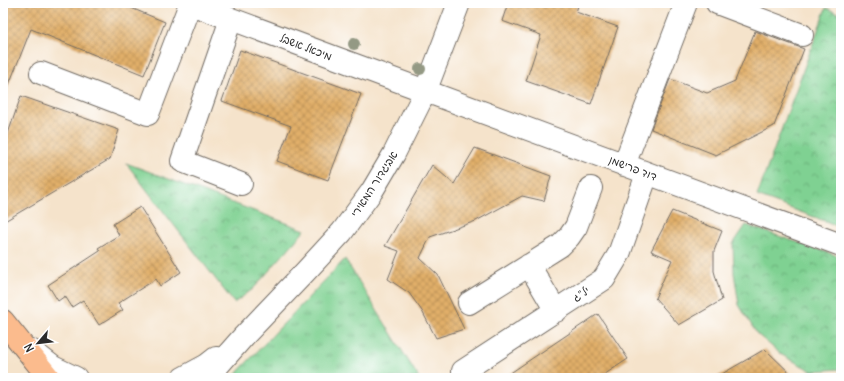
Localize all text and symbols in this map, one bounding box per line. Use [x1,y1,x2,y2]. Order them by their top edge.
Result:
street label: מיכאל אשבל [278,31,334,63]
street label: אביגדור המאירי [347,148,401,220]
street label: דוד פרישמן [607,152,659,184]
street label: יל"ג [570,283,592,305]
north arrow [18,323,58,363]
text: N [21,341,37,354]

